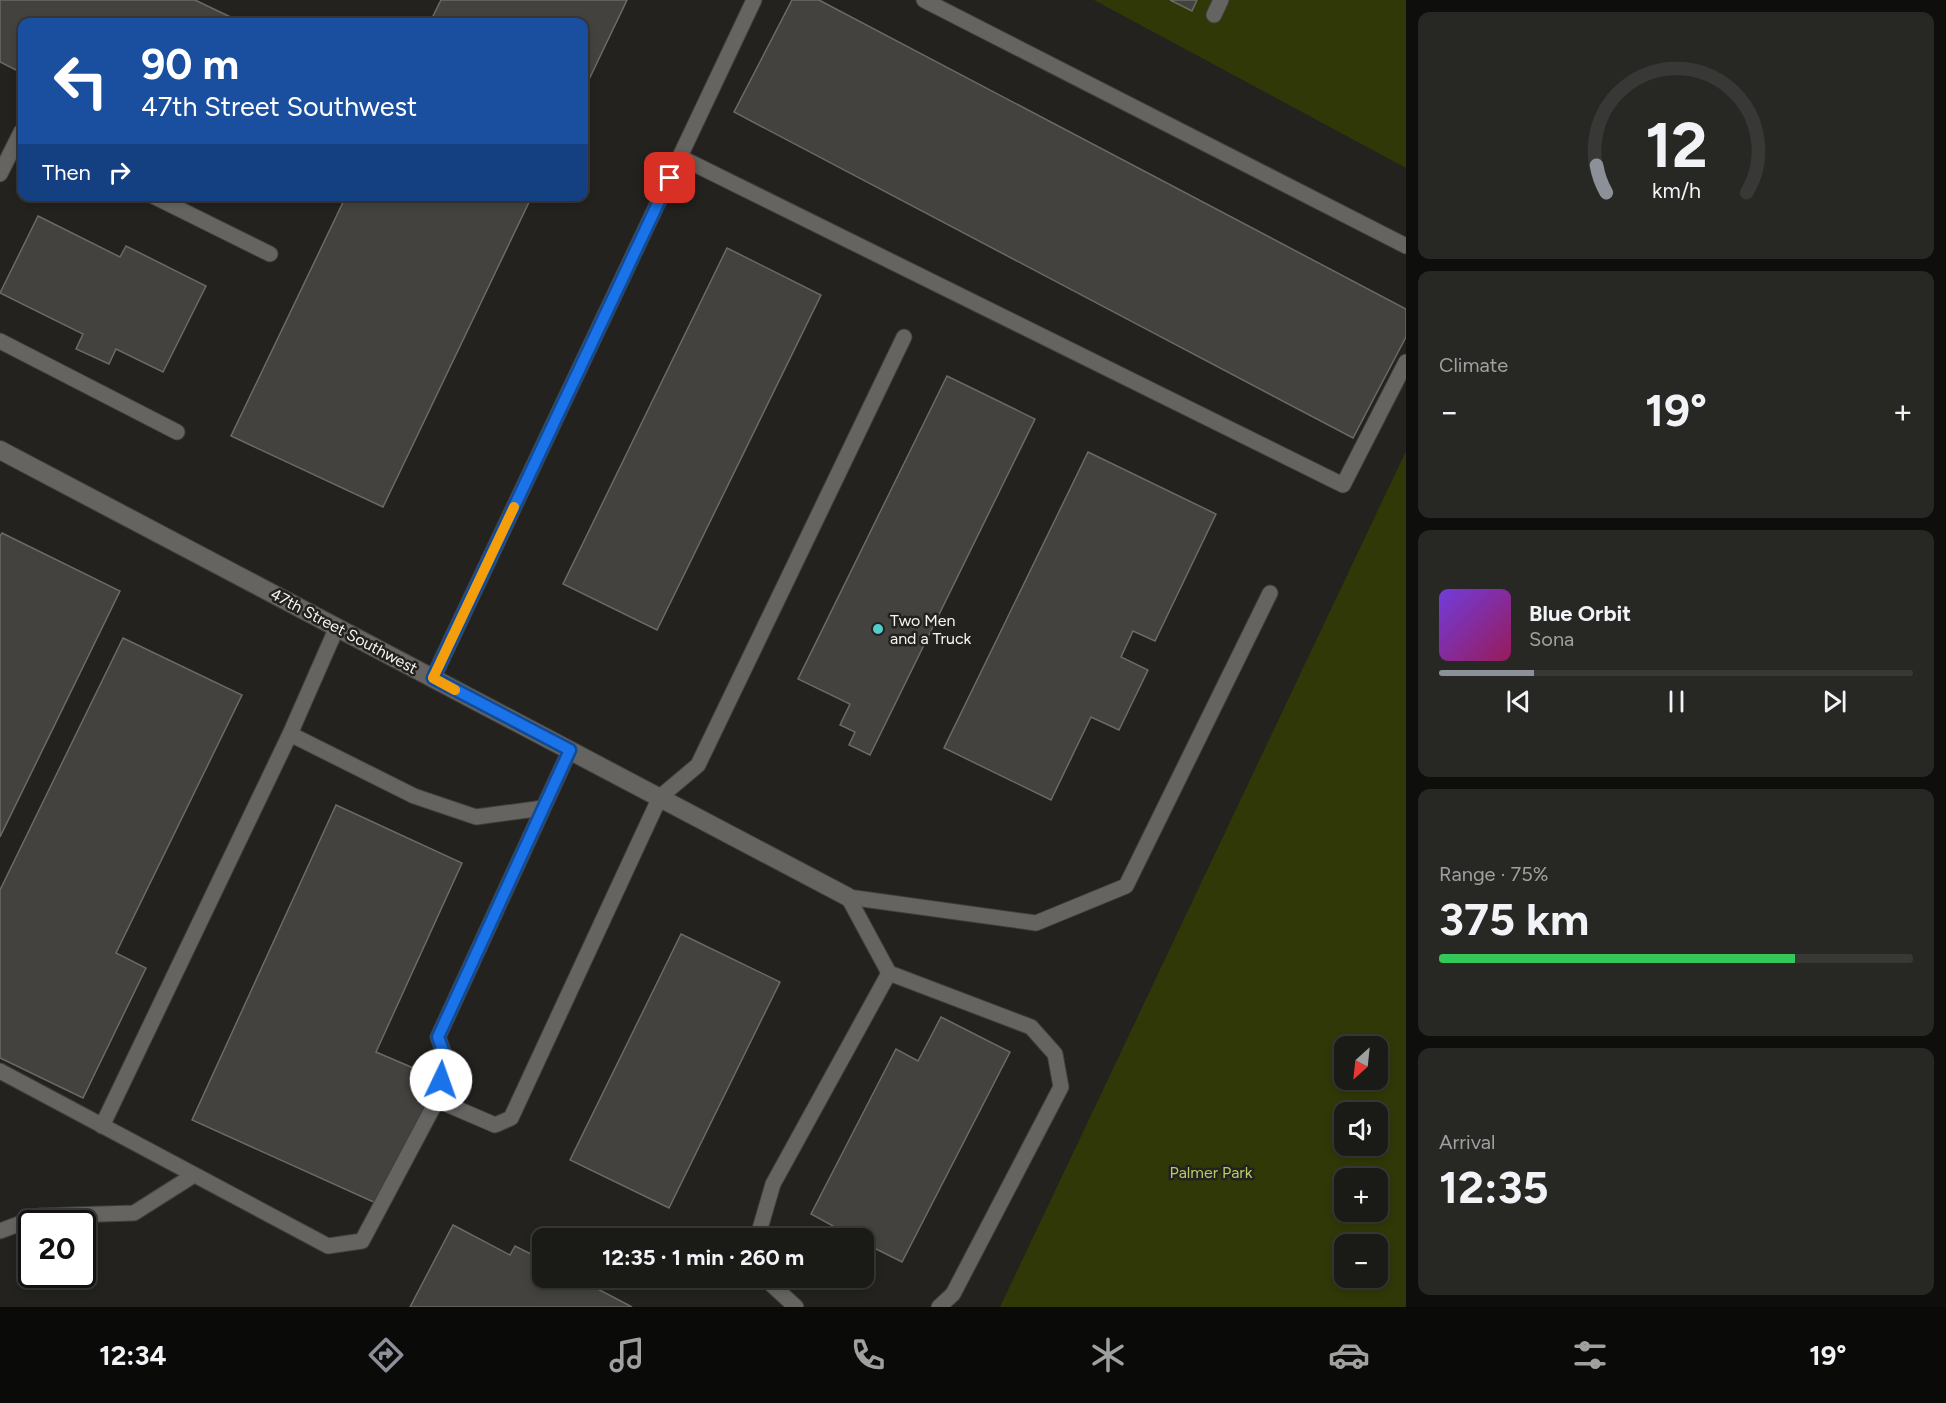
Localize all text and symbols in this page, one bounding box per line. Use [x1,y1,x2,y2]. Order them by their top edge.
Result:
text: 90 m [141,39,239,90]
icon: left [42,42,120,120]
text: 47th Street Southwest [141,90,417,123]
text: 12 [1645,108,1707,183]
pin [644,152,695,203]
icon: right [103,156,136,189]
text: Then [42,159,91,186]
icon: arrive [653,161,686,194]
text: km/h [1652,178,1700,203]
text: Climate [1439,353,1508,377]
text: 19° [1645,383,1707,437]
text: − [1439,392,1460,431]
text: + [1892,392,1913,431]
street label: 47th Street Southwest [267,584,421,678]
text: Blue Orbit [1529,600,1631,627]
place label: Two Men and a Truck [890,611,972,648]
marker: Two Men and a Truck [871,622,885,636]
text: Sona [1529,627,1574,651]
icon: previous [1502,685,1535,718]
icon: pause [1660,685,1693,718]
icon: next [1818,685,1851,718]
text: Range · 75% [1439,862,1548,886]
text: 375 km [1439,892,1589,946]
north arrow [1334,1036,1388,1090]
map controls [1334,1036,1388,1288]
position arrow [409,1048,473,1112]
button: sound [1334,1102,1388,1156]
text: Arrival [1439,1130,1495,1154]
text: 12:35 [1439,1160,1549,1214]
park label: Palmer Park [1170,1163,1253,1182]
button: + [1334,1168,1388,1222]
speed limit sign: 20 [18,1210,96,1288]
button: − [1334,1234,1388,1288]
text: 12:35 · 1 min · 260 m [602,1244,804,1271]
icon: directions [365,1334,407,1376]
icon: music [606,1334,648,1376]
icon: phone [847,1334,889,1376]
icon: climate [1087,1334,1129,1376]
icon: car [1328,1334,1370,1376]
icon: filters [1569,1334,1611,1376]
text: 12:34 [99,1339,167,1372]
text: 19° [1809,1339,1847,1372]

